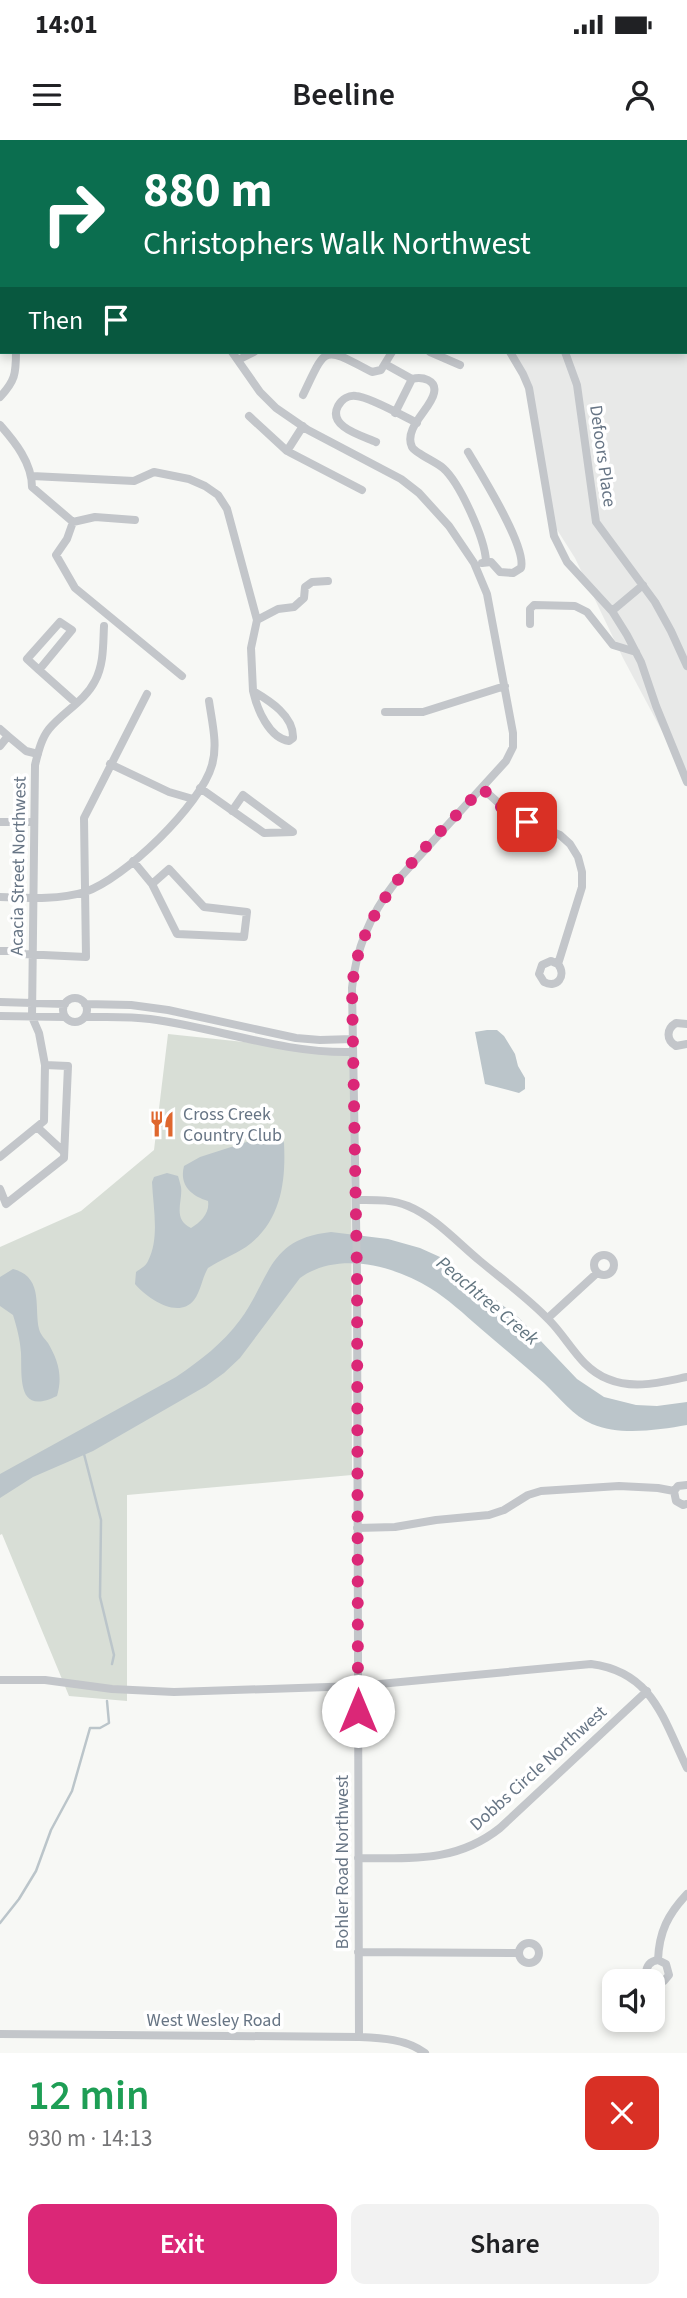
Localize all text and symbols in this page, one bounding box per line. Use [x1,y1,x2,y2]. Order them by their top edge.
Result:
text: 14:01 [35,6,98,43]
text: Beeline [292,72,395,118]
icon: menu [28,76,66,114]
icon: person [621,76,659,114]
text: 880 m [143,156,272,226]
icon: right [28,168,119,259]
text: Christophers Walk Northwest [143,221,531,267]
icon: arrive [97,301,135,339]
text: Then [28,302,83,339]
street label: Defoors Place [583,404,622,509]
street label: Acacia Street Northwest [4,776,33,956]
pin [497,792,557,852]
icon: arrive [508,803,546,841]
place label: Cross Creek Country Club [183,1102,282,1148]
restaurant icon: Cross Creek Country Club [147,1109,177,1139]
water label: Peachtree Creek [430,1250,545,1353]
position arrow [321,1674,395,1748]
street label: Dobbs Circle Northwest [464,1700,612,1837]
street label: Bohler Road Northwest [330,1775,355,1949]
map controls [602,1969,665,2032]
button: sound [602,1969,665,2032]
street label: West Wesley Road [147,2008,281,2033]
text: 12 min [28,2066,149,2126]
button: close [585,2076,659,2150]
text: 930 m · 14:13 [28,2122,152,2155]
button: Exit [28,2204,337,2284]
button: Share [351,2204,659,2284]

